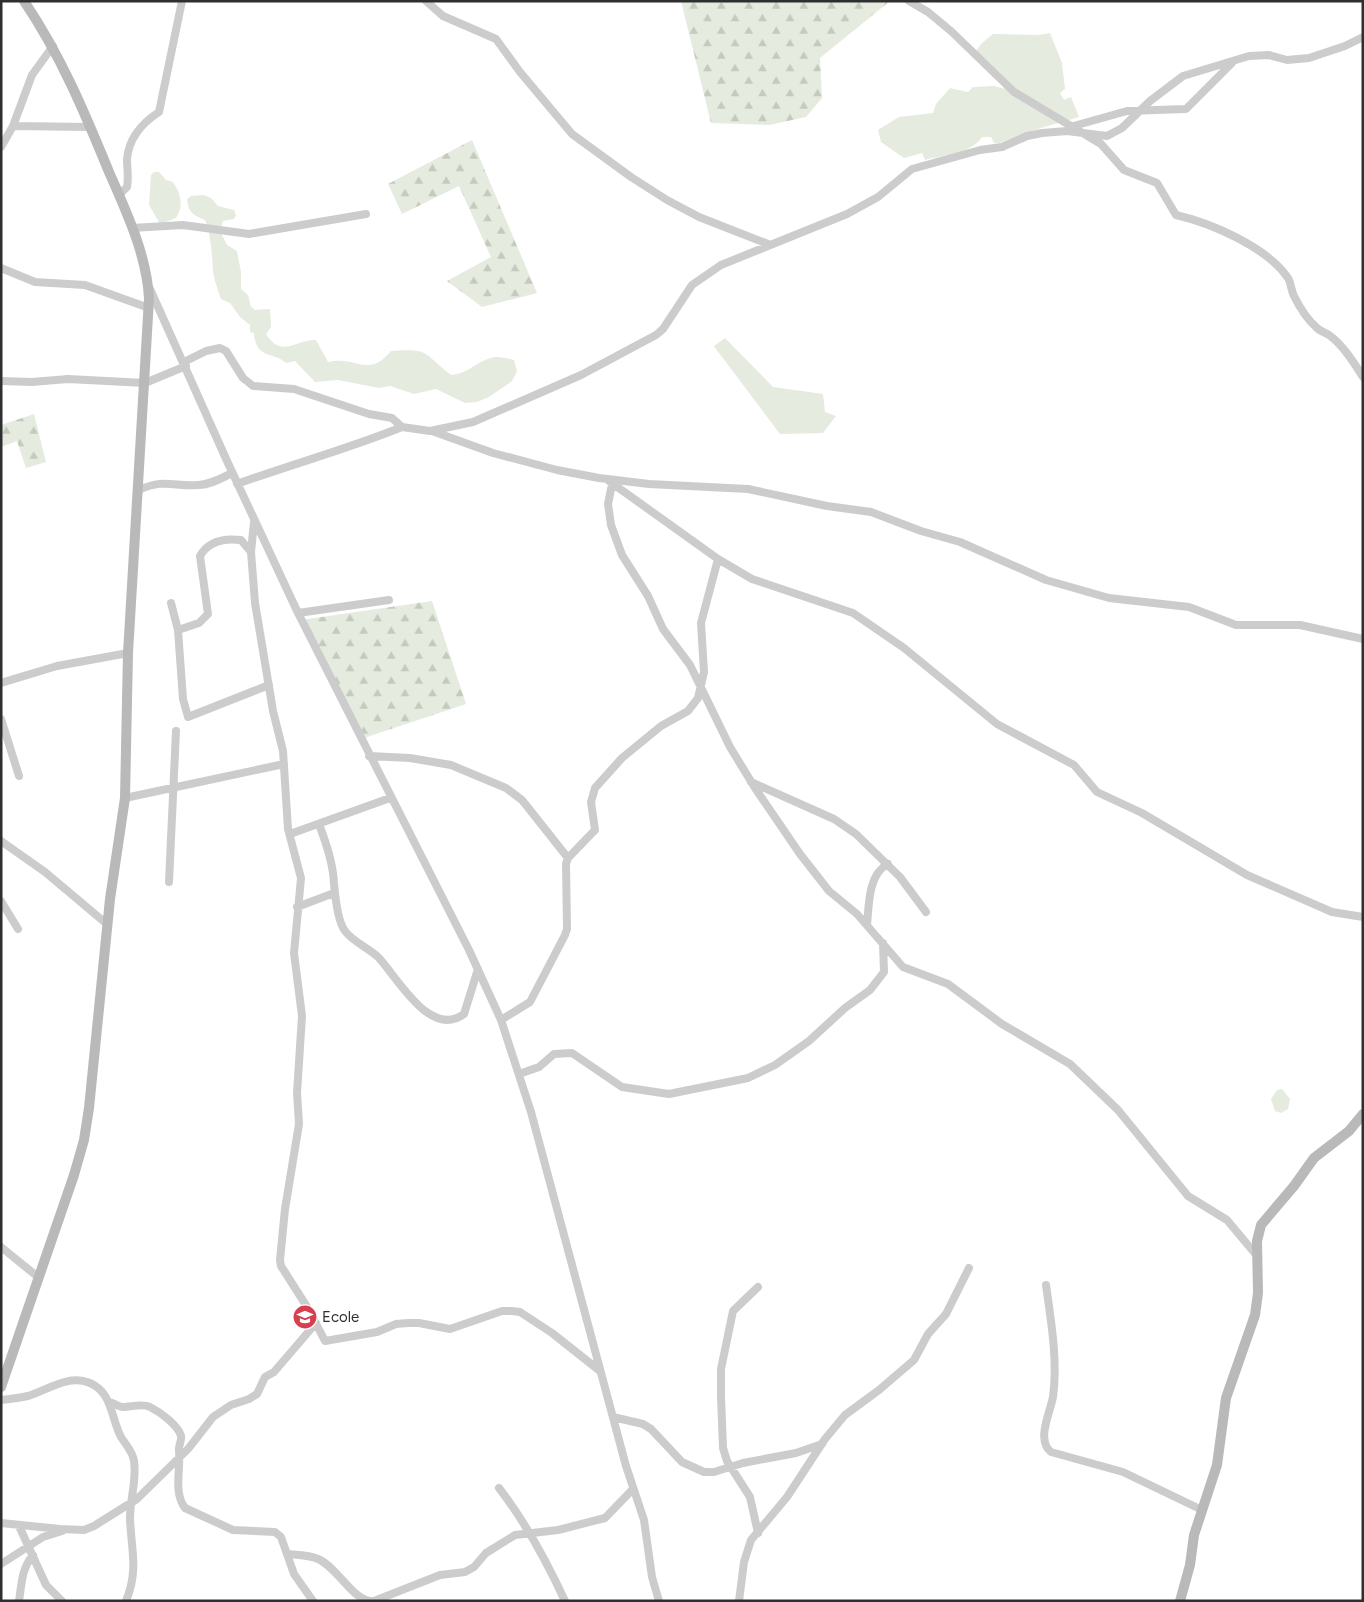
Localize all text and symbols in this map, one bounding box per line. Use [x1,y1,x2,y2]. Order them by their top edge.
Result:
school or university icon: Ecole [292,1304,318,1330]
place label: Ecole [322,1308,359,1326]

